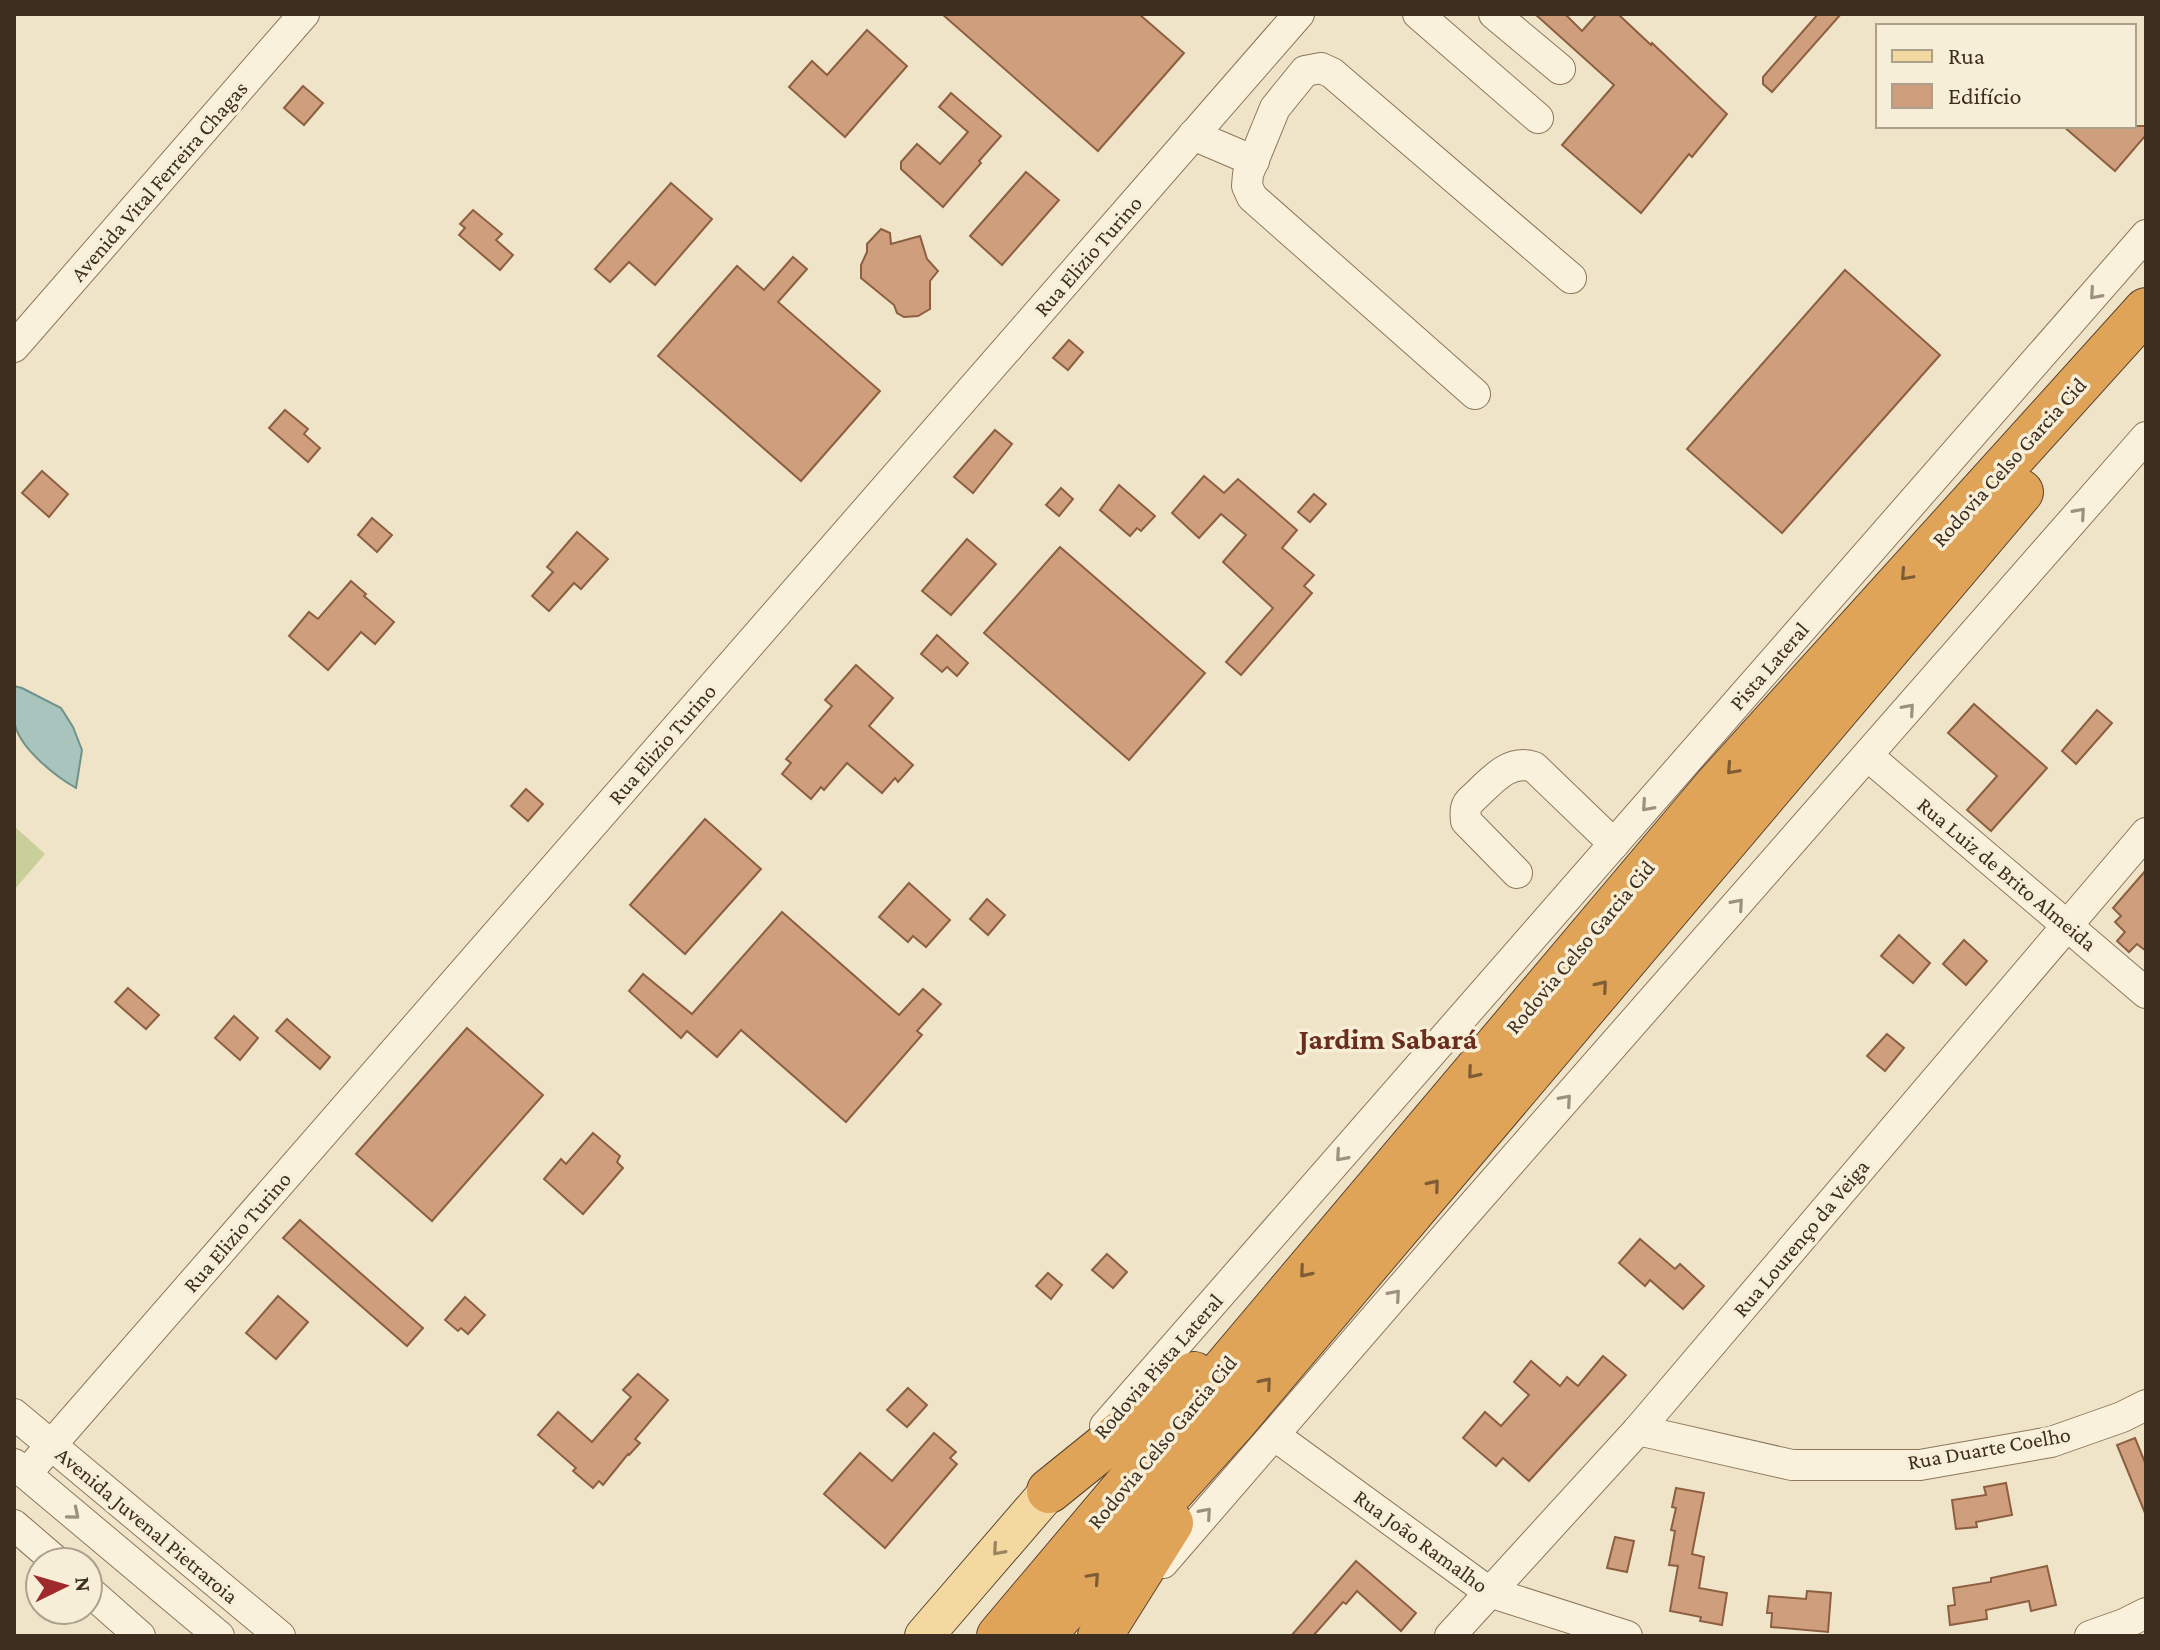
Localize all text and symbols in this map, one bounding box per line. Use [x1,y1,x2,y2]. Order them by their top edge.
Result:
legend [1876,24,2136,128]
text: Rua [1948,42,1985,69]
street label: Avenida Vital Ferreira Chagas [65,76,253,286]
text: Edifício [1948,82,2021,109]
street label: Rua Elizio Turino [1029,191,1147,321]
one-way arrow [2090,284,2104,299]
street label: Rodovia Celso Garcia Cid [1927,372,2092,552]
one-way arrow [2070,508,2085,523]
one-way arrow [1902,566,1916,581]
street label: Pista Lateral [1724,617,1814,715]
street label: Rua Elizio Turino [603,679,721,809]
one-way arrow [1899,704,1914,719]
one-way arrow [1728,759,1742,774]
street label: Rua Luiz de Brito Almeida [1912,792,2102,956]
one-way arrow [1642,796,1657,811]
street label: Rodovia Celso Garcia Cid [1500,855,1660,1039]
one-way arrow [1728,899,1742,914]
one-way arrow [1592,981,1607,996]
district label: Jardim Sabará [1296,1022,1478,1055]
one-way arrow [1468,1064,1483,1079]
one-way arrow [1556,1094,1571,1109]
one-way arrow [1337,1146,1351,1161]
street label: Rua Lourenço da Veiga [1728,1154,1874,1322]
street label: Rua Elizio Turino [178,1167,296,1297]
one-way arrow [1424,1179,1439,1194]
one-way arrow [1300,1263,1315,1277]
street label: Rodovia Pista Lateral [1088,1288,1228,1444]
one-way arrow [1385,1290,1399,1305]
street label: Rodovia Celso Garcia Cid [1082,1350,1242,1534]
one-way arrow [1256,1378,1271,1393]
street label: Rua Duarte Coelho [1906,1421,2073,1475]
street label: Avenida Juvenal Pietraroia [51,1441,243,1609]
street label: Rua João Ramalho [1349,1484,1493,1598]
one-way arrow [64,1504,79,1519]
one-way arrow [1196,1508,1211,1523]
one-way arrow [993,1540,1008,1555]
north arrow [24,1546,104,1626]
one-way arrow [1084,1572,1099,1587]
text: N [70,1576,97,1593]

